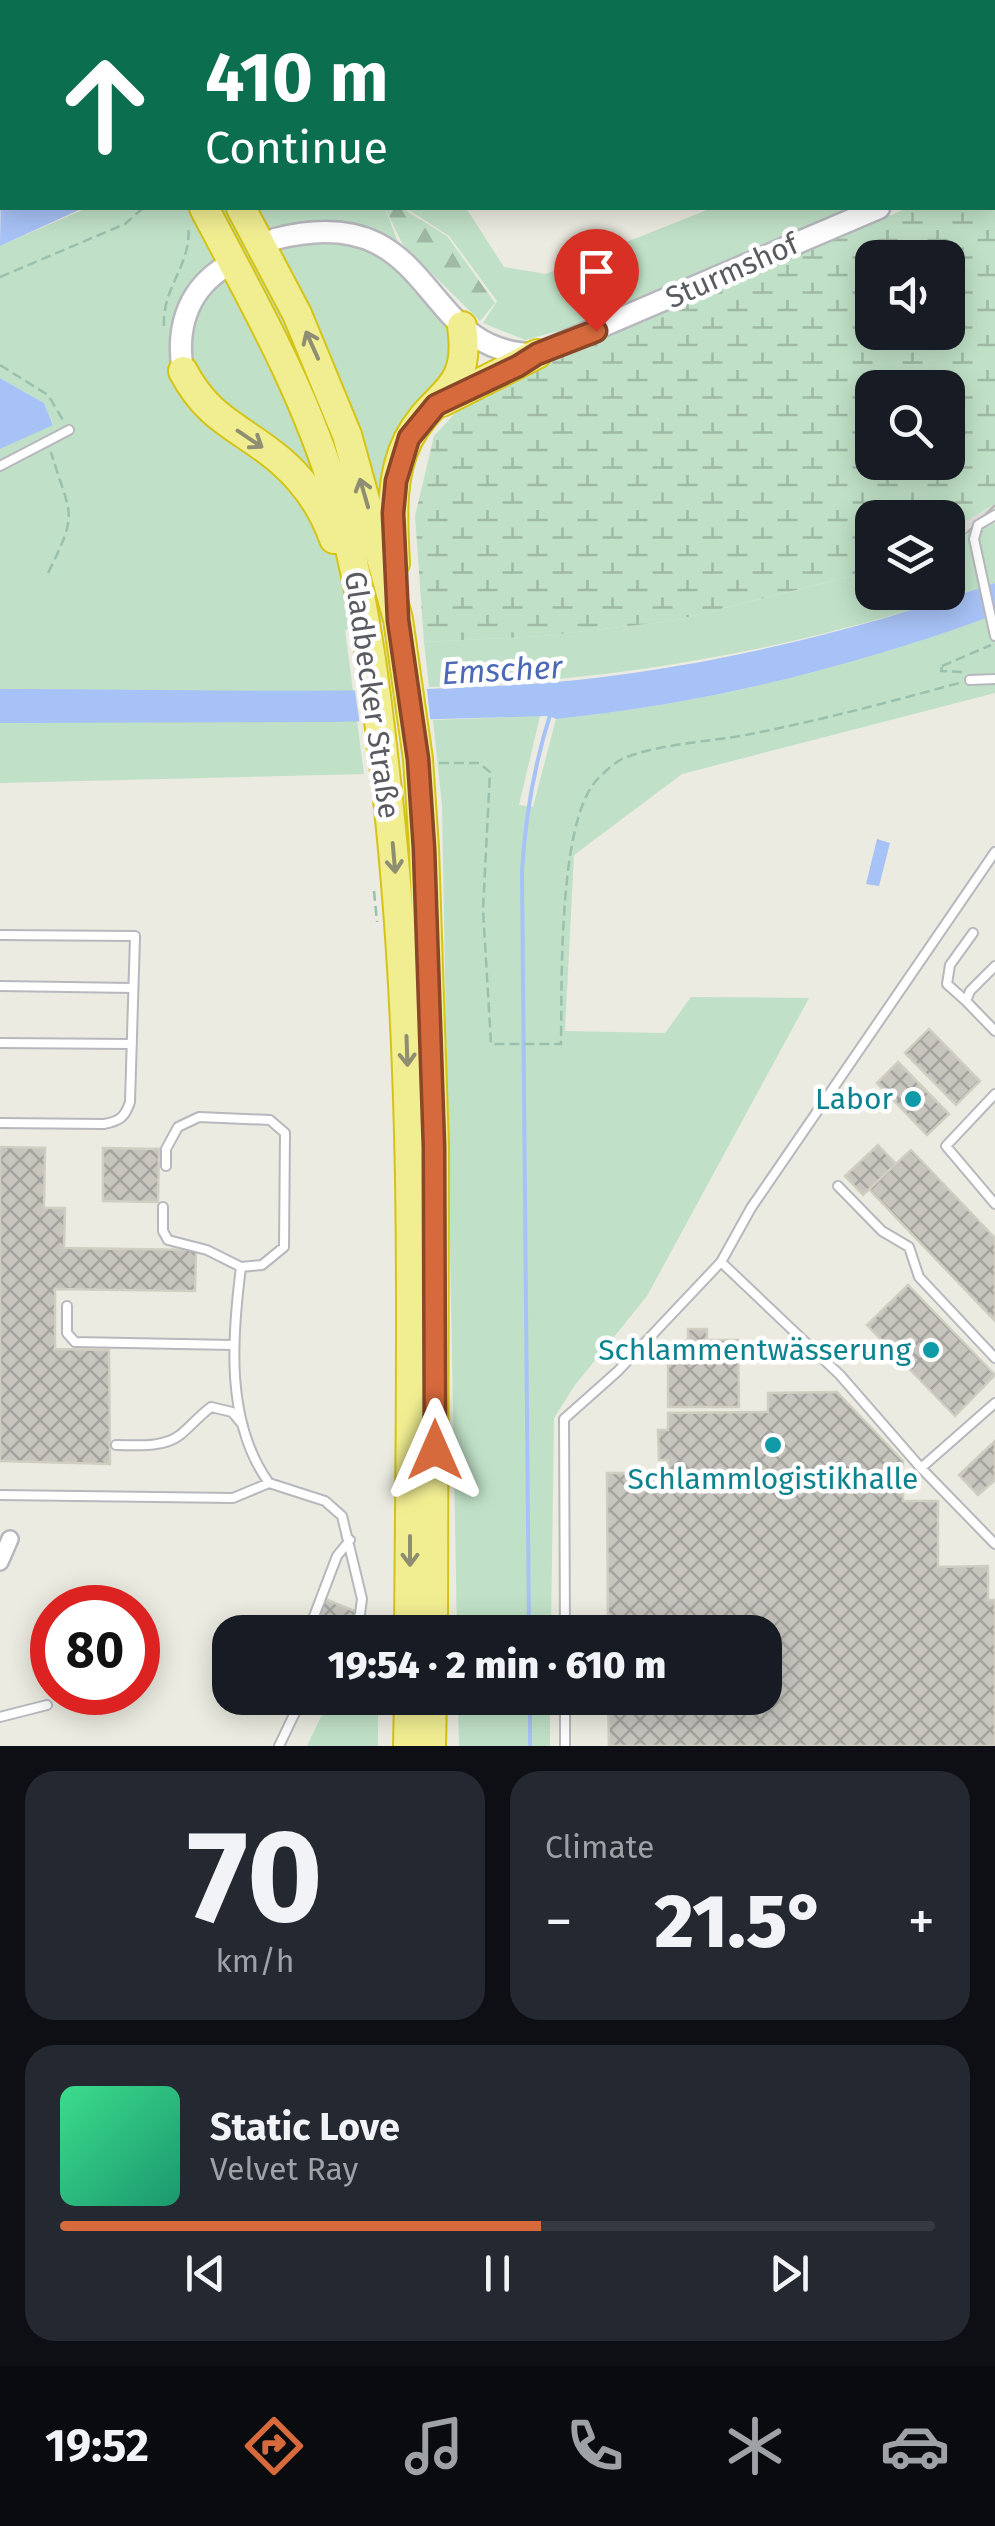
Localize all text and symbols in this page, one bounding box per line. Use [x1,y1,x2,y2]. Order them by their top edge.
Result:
text: 410 m [205,36,389,120]
icon: ahead [40,40,170,170]
text: Continue [205,121,388,175]
street label: Sturmshof [660,225,806,316]
pin [554,229,639,332]
map controls [855,240,965,610]
button: sound [855,240,965,350]
icon: arrive [569,244,624,299]
one-way arrow [301,331,320,361]
button: search [855,370,965,480]
one-way arrow [236,428,264,449]
one-way arrow [354,478,373,510]
button: layers [855,500,965,610]
street label: Gladbecker Straße [337,569,407,821]
water label: Emscher [441,648,565,692]
one-way arrow [384,842,403,874]
one-way arrow [398,1035,417,1067]
place label: Labor [815,1081,893,1117]
marker: Labor [902,1088,924,1110]
place label: Schlammentwässerung [598,1332,911,1368]
marker: Schlammentwässerung [920,1339,942,1361]
position arrow [383,1398,487,1502]
marker: Schlammlogistikhalle [762,1434,784,1456]
place label: Schlammlogistikhalle [628,1461,918,1497]
one-way arrow [400,1535,419,1567]
speed limit sign: 80 [30,1585,160,1715]
text: 19:54 · 2 min · 610 m [328,1642,666,1688]
text: 70 [187,1799,323,1955]
text: Climate [545,1828,654,1866]
text: 21.5° [654,1877,826,1967]
text: − [545,1889,573,1955]
text: + [908,1889,935,1955]
text: km/h [215,1942,295,1980]
text: Static Love [210,2104,400,2150]
text: Velvet Ray [210,2150,358,2188]
icon: previous [178,2246,233,2301]
icon: pause [470,2246,525,2301]
icon: next [762,2246,817,2301]
icon: directions [239,2411,309,2481]
icon: music [399,2411,469,2481]
icon: phone [560,2411,630,2481]
icon: climate [720,2411,790,2481]
icon: car [880,2411,950,2481]
text: 19:52 [45,2419,149,2473]

